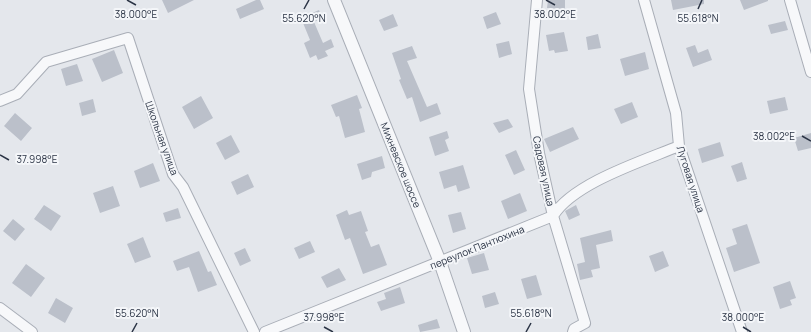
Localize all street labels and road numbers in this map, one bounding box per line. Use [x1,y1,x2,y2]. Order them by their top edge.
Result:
street label: Школьная улица [142,99,182,177]
street label: Михневское шоссе [377,120,425,210]
street label: Садовая улица [530,135,558,207]
street label: Луговая улица [674,144,708,214]
street label: переулок Пантюхина [428,222,526,272]

